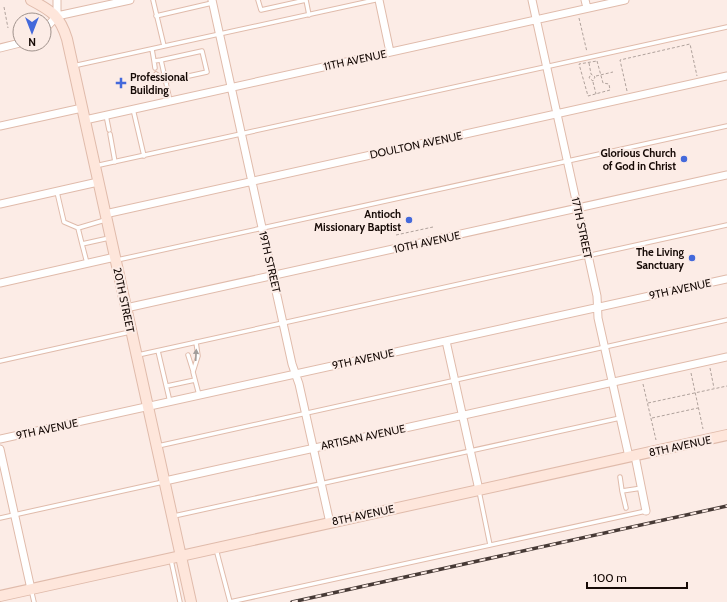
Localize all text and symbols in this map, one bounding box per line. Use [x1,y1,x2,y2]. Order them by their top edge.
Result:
north arrow [12,12,52,52]
text: N [28,35,36,49]
street label: 11TH AVENUE [322,46,388,74]
place label: Professional Building [130,70,188,97]
marker: Professional Building [115,77,127,89]
street label: DOULTON AVENUE [368,128,464,162]
place label: Glorious Church of God in Christ [601,146,676,173]
marker: Glorious Church of God in Christ [679,154,689,164]
street label: 17TH STREET [569,196,595,260]
place label: Antioch Missionary Baptist [314,207,401,234]
marker: Antioch Missionary Baptist [404,215,414,225]
street label: 10TH AVENUE [392,228,462,256]
street label: 19TH STREET [256,230,284,294]
place label: The Living Sanctuary [636,245,684,272]
marker: The Living Sanctuary [687,253,697,263]
street label: 20TH STREET [110,266,138,334]
street label: 9TH AVENUE [648,276,712,302]
street label: 9TH AVENUE [331,346,395,372]
one-way arrow [193,349,200,361]
street label: 9TH AVENUE [15,416,79,442]
street label: ARTISAN AVENUE [319,421,407,453]
street label: 8TH AVENUE [647,433,713,459]
street label: 8TH AVENUE [330,502,396,528]
scale bar [587,564,687,590]
text: 100 m [593,570,627,585]

